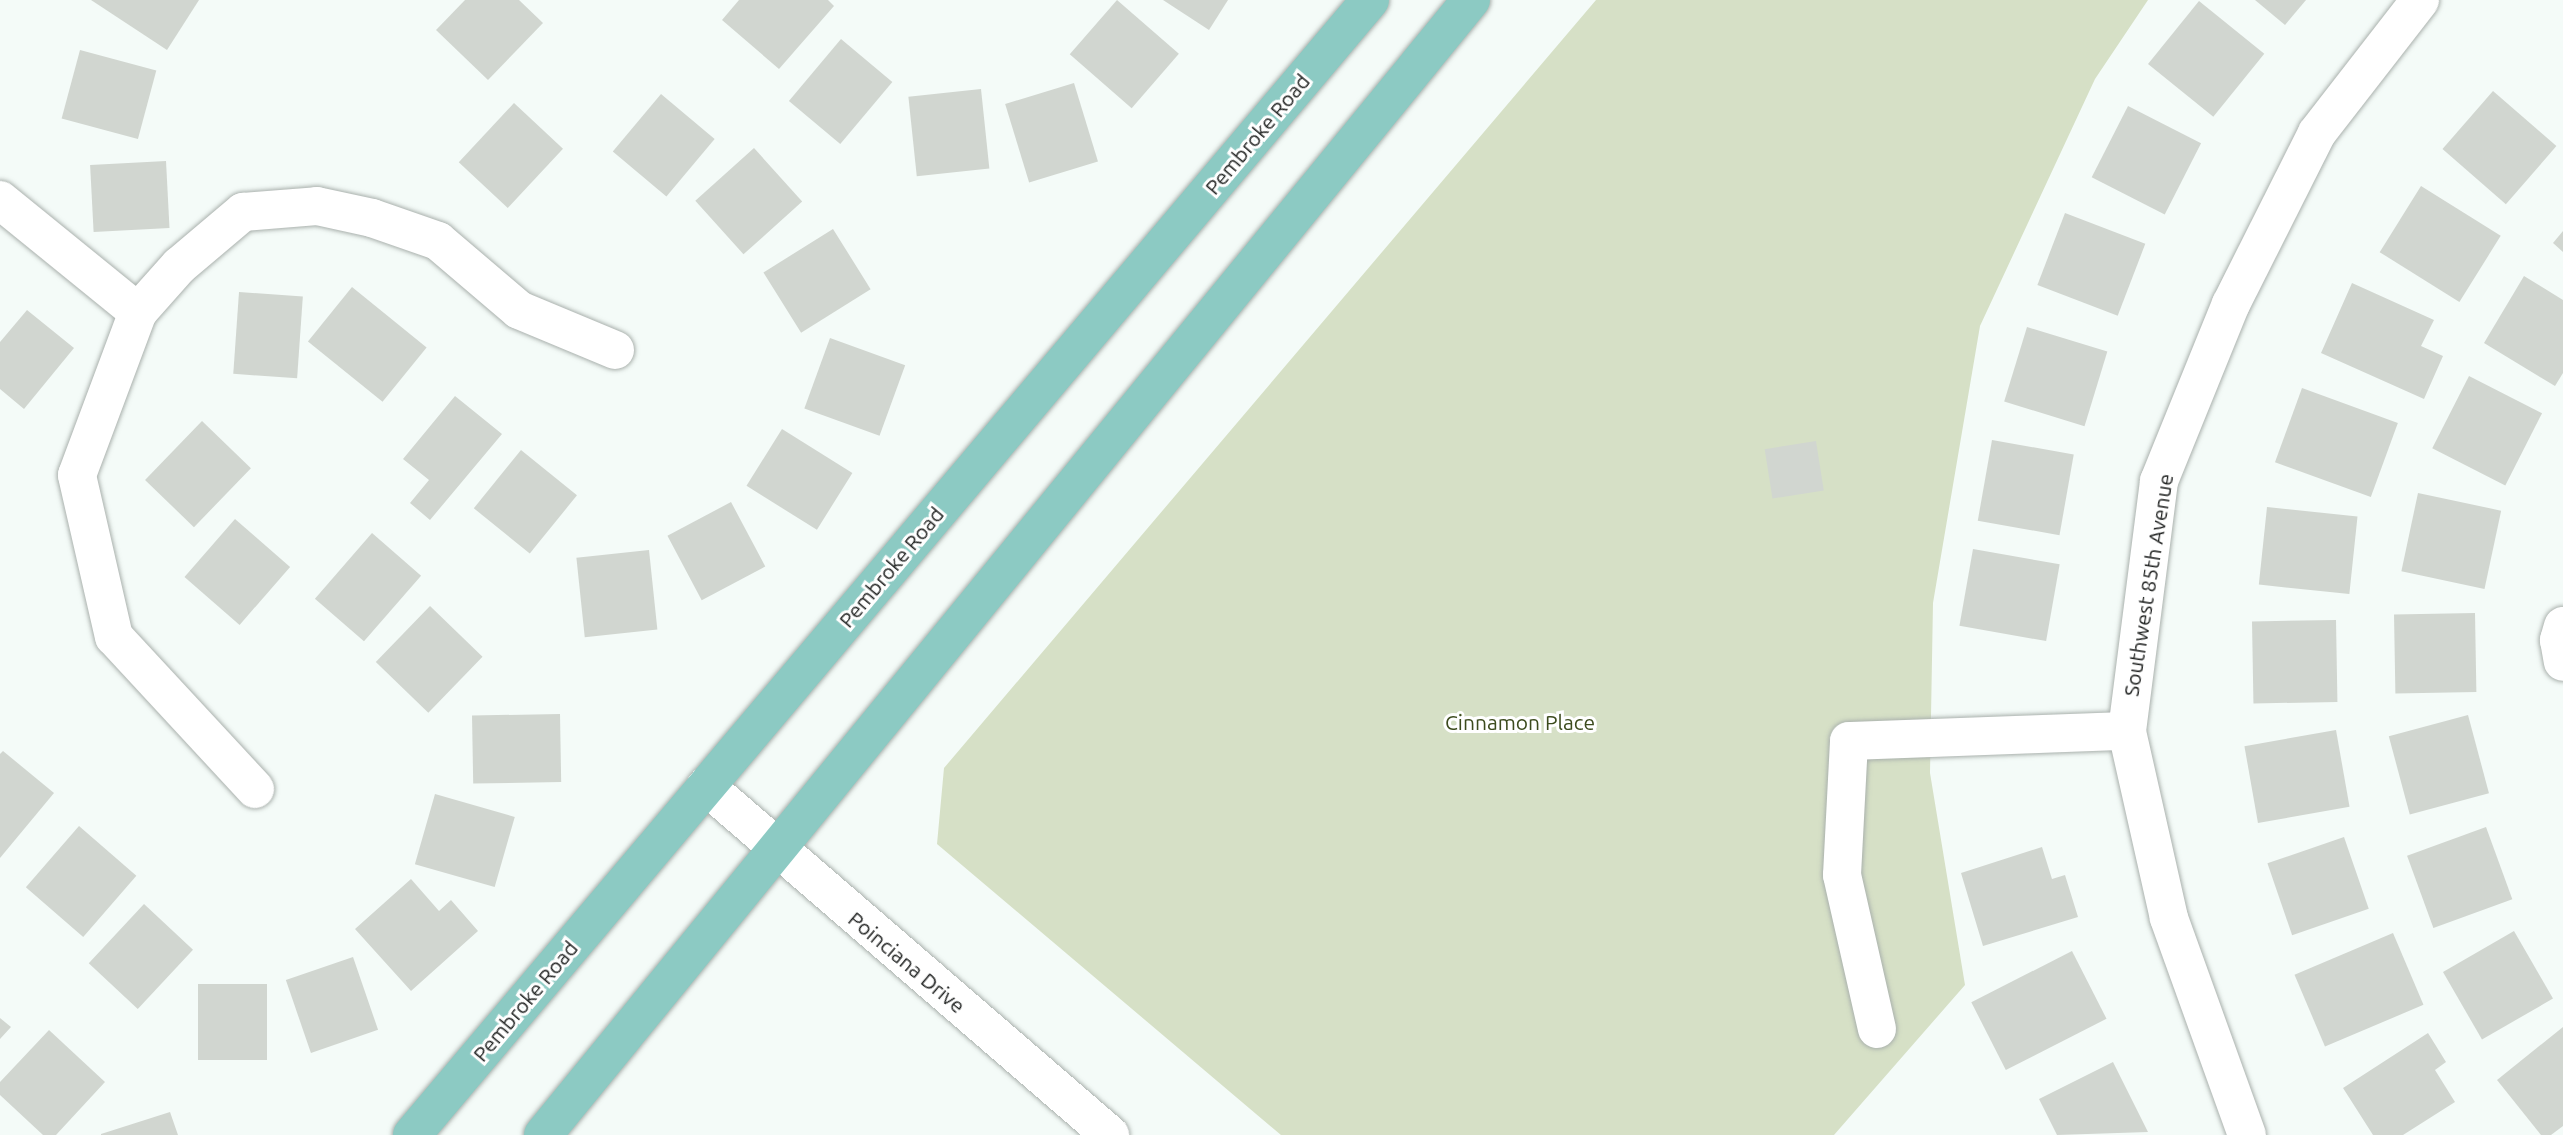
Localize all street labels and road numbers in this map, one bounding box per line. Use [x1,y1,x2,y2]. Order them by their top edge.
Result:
street label: Pembroke Road [1199,69,1315,199]
street label: Southwest 85th Avenue [2118,472,2178,698]
street label: Pembroke Road [833,502,949,632]
street label: Poinciana Drive [844,906,970,1018]
street label: Pembroke Road [467,936,583,1066]

